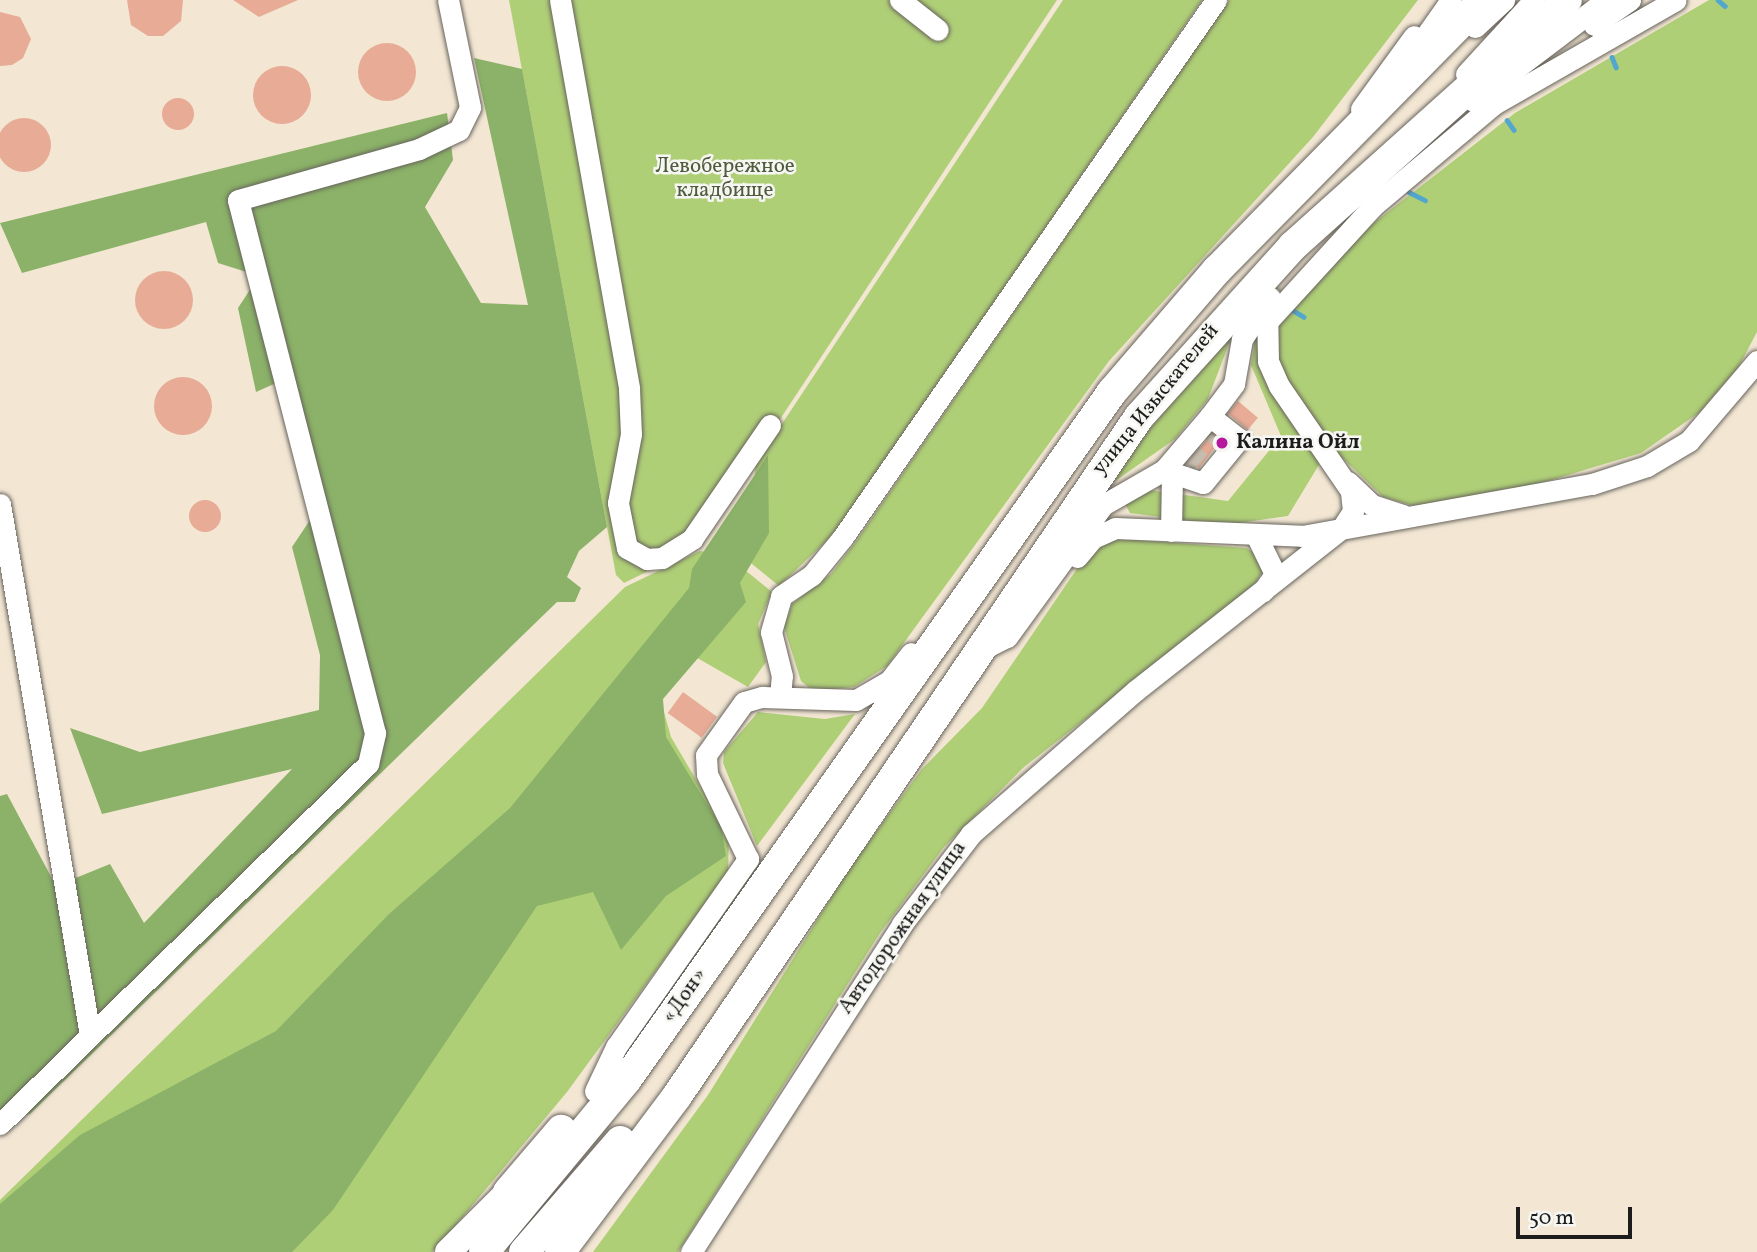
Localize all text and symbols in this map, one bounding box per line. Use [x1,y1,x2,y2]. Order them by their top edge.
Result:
park label: Левобережное кладбище [655,154,795,204]
street label: улица Изыскателей [1087,319,1225,481]
place label: Калина Ойл [1236,430,1359,456]
marker: Калина Ойл [1214,435,1230,451]
street label: Автодорожная улица [834,836,972,1020]
street label: «Дон» [657,964,713,1028]
scale bar [1519,1192,1634,1236]
text: 50 m [1529,1204,1574,1233]

